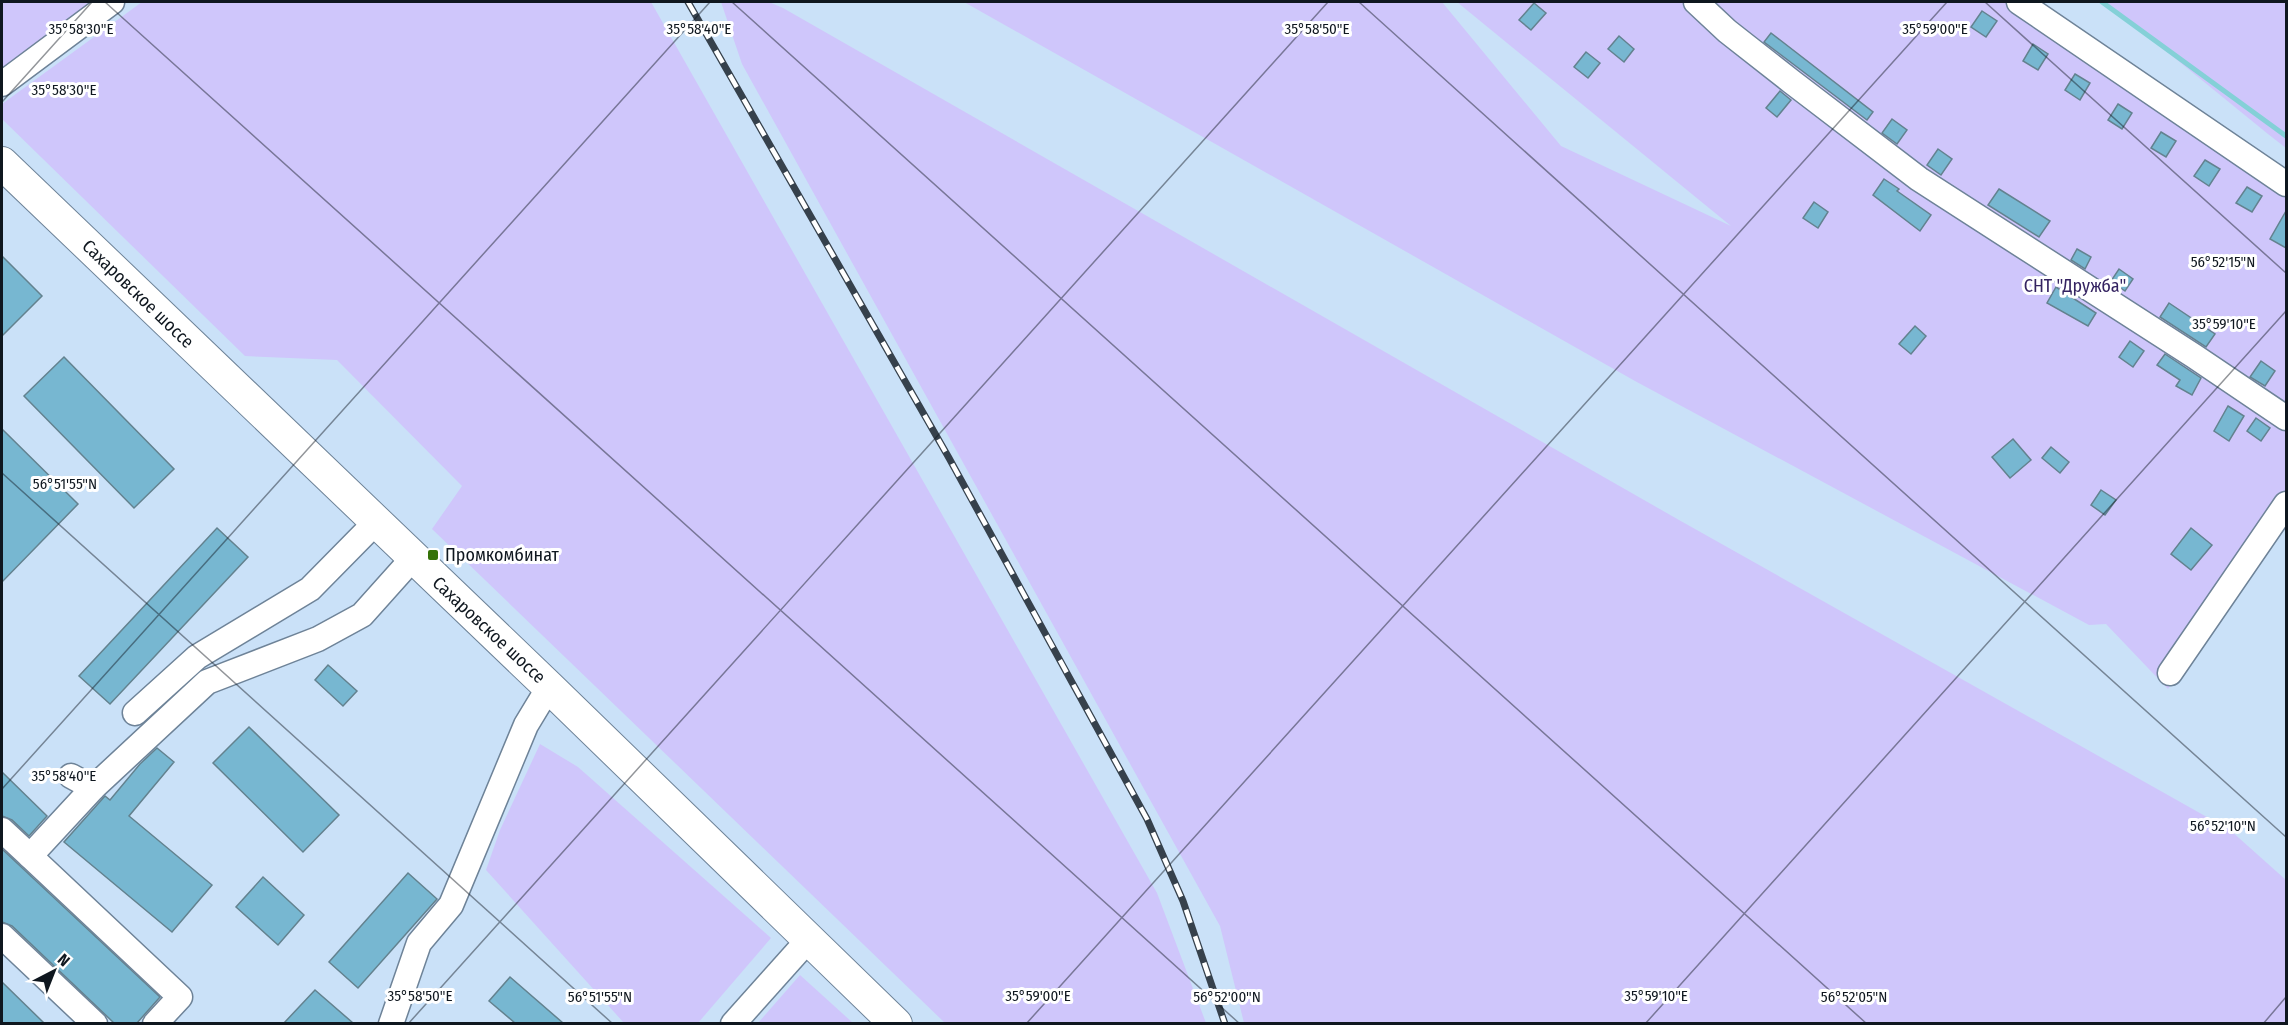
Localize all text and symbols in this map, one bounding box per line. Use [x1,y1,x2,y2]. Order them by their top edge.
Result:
text: 35°58'30"E [49,20,113,38]
text: 35°58'40"E [667,20,731,38]
text: 35°58'50"E [1285,20,1349,38]
text: 35°59'00"E [1902,20,1968,38]
text: 35°58'30"E [32,81,96,99]
street label: Сахаровское шоссе [78,235,199,353]
text: 56°52'15"N [2191,253,2255,271]
park label: СНТ "Дружба" [2024,275,2126,297]
text: 35°59'10"E [2192,315,2256,333]
text: 56°51'55"N [33,475,97,493]
place label: Промкомбинат [445,544,560,566]
marker: Промкомбинат [426,548,440,562]
street label: Сахаровское шоссе [428,572,550,688]
text: 35°58'40"E [32,767,96,785]
text: 56°52'10"N [2190,817,2256,835]
north arrow [24,941,84,1001]
text: N [54,950,74,970]
text: 35°58'50"E [388,987,452,1005]
text: 35°59'00"E [1005,987,1071,1005]
text: 35°59'10"E [1624,987,1688,1005]
text: 56°51'55"N [568,988,632,1006]
text: 56°52'00"N [1193,988,1261,1006]
text: 56°52'05"N [1821,988,1887,1006]

